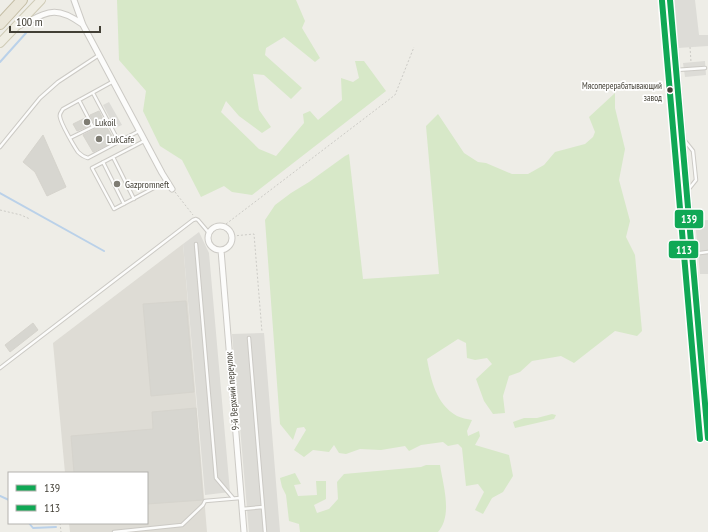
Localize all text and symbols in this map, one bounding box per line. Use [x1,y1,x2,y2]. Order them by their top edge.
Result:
scale bar [10,8,100,34]
text: 100 m [16,14,43,29]
place label: Мясоперерабатывающий завод [582,80,662,103]
marker: Мясоперерабатывающий завод [665,85,675,95]
place label: Lukoil [95,116,117,129]
marker: Lukoil [82,117,92,127]
place label: LukCafe [107,133,134,146]
marker: LukCafe [94,134,104,144]
place label: Gazpromneft [125,178,169,191]
marker: Gazpromneft [112,179,122,189]
line badge: 139 [674,209,704,229]
text: 139 [681,212,697,226]
line badge: 113 [668,240,699,259]
text: 113 [676,243,692,257]
street label: 9-й Верхний переулок [222,351,242,431]
legend [8,472,148,524]
text: 139 [44,480,60,495]
text: 113 [44,500,60,515]

